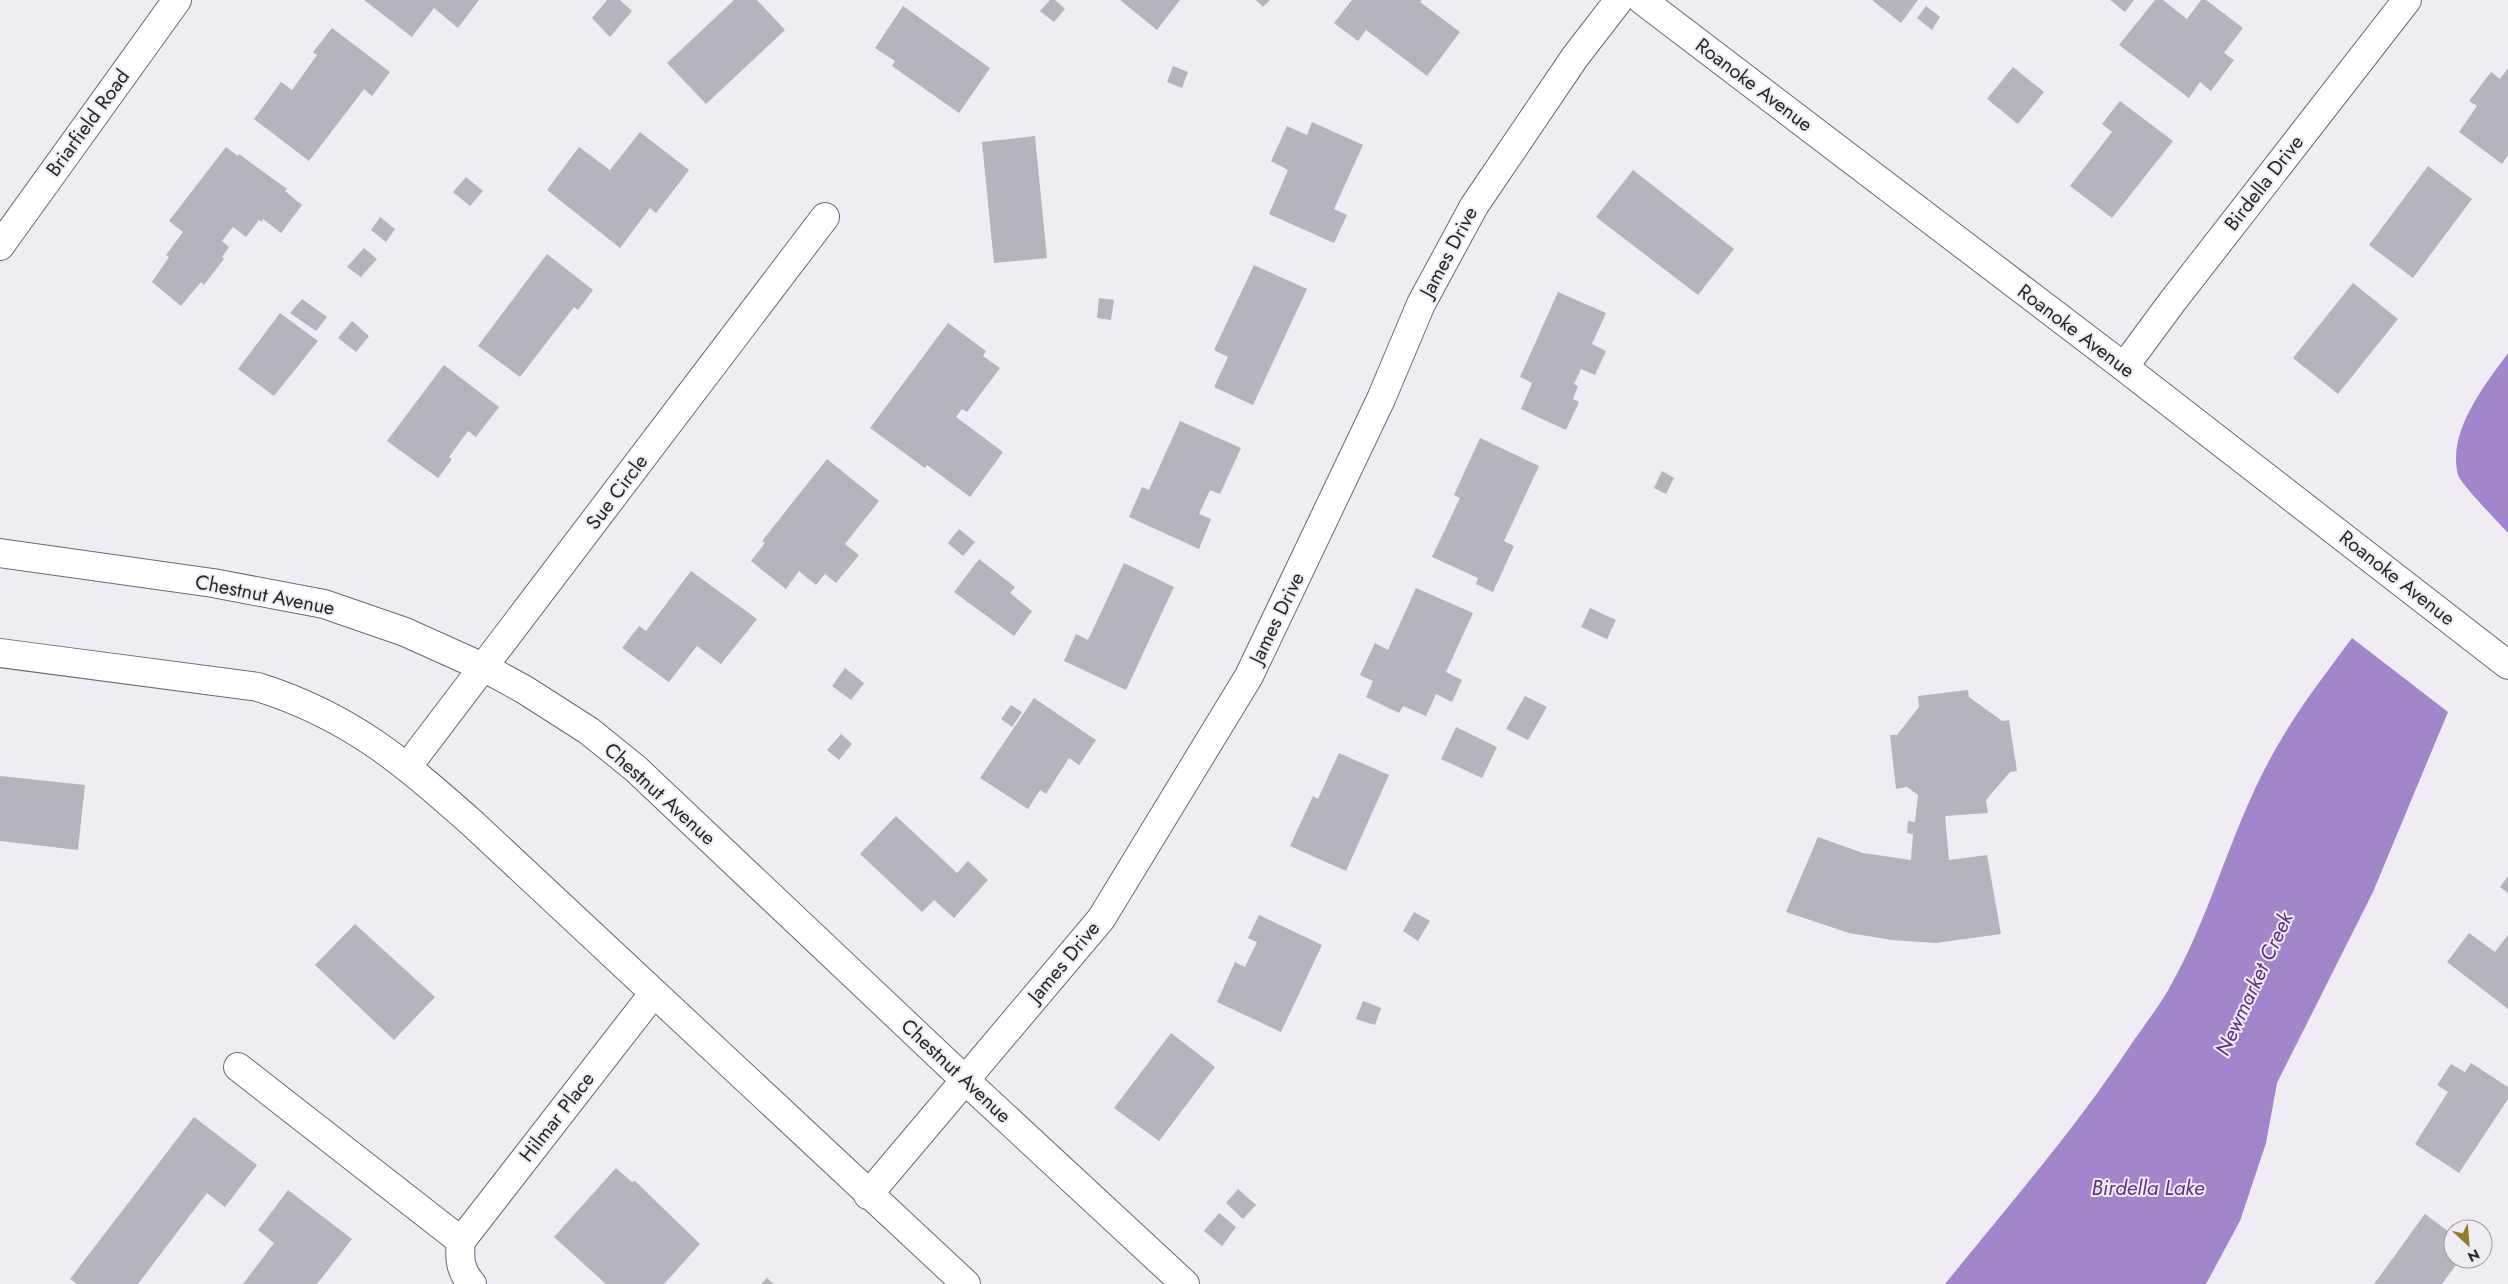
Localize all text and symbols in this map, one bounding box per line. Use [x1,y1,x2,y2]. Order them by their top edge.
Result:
street label: Roanoke Avenue [1689,31,1819,139]
street label: Briarfield Road [39,63,137,183]
street label: Birdella Drive [2217,129,2311,237]
street label: James Drive [1412,202,1485,305]
street label: Roanoke Avenue [2011,277,2141,385]
street label: Sue Circle [579,448,655,536]
street label: Roanoke Avenue [2333,523,2461,633]
street label: Chestnut Avenue [193,567,337,623]
street label: James Drive [1241,567,1312,671]
street label: Chestnut Avenue [598,736,722,852]
water label: Newmarket Creek [2208,906,2301,1061]
street label: James Drive [1019,915,1107,1011]
street label: Chestnut Avenue [894,1012,1018,1130]
street label: Hilmar Place [513,1066,601,1168]
water label: Birdella Lake [2091,1173,2205,1203]
north arrow [2443,1219,2493,1269]
text: N [2464,1244,2483,1267]

